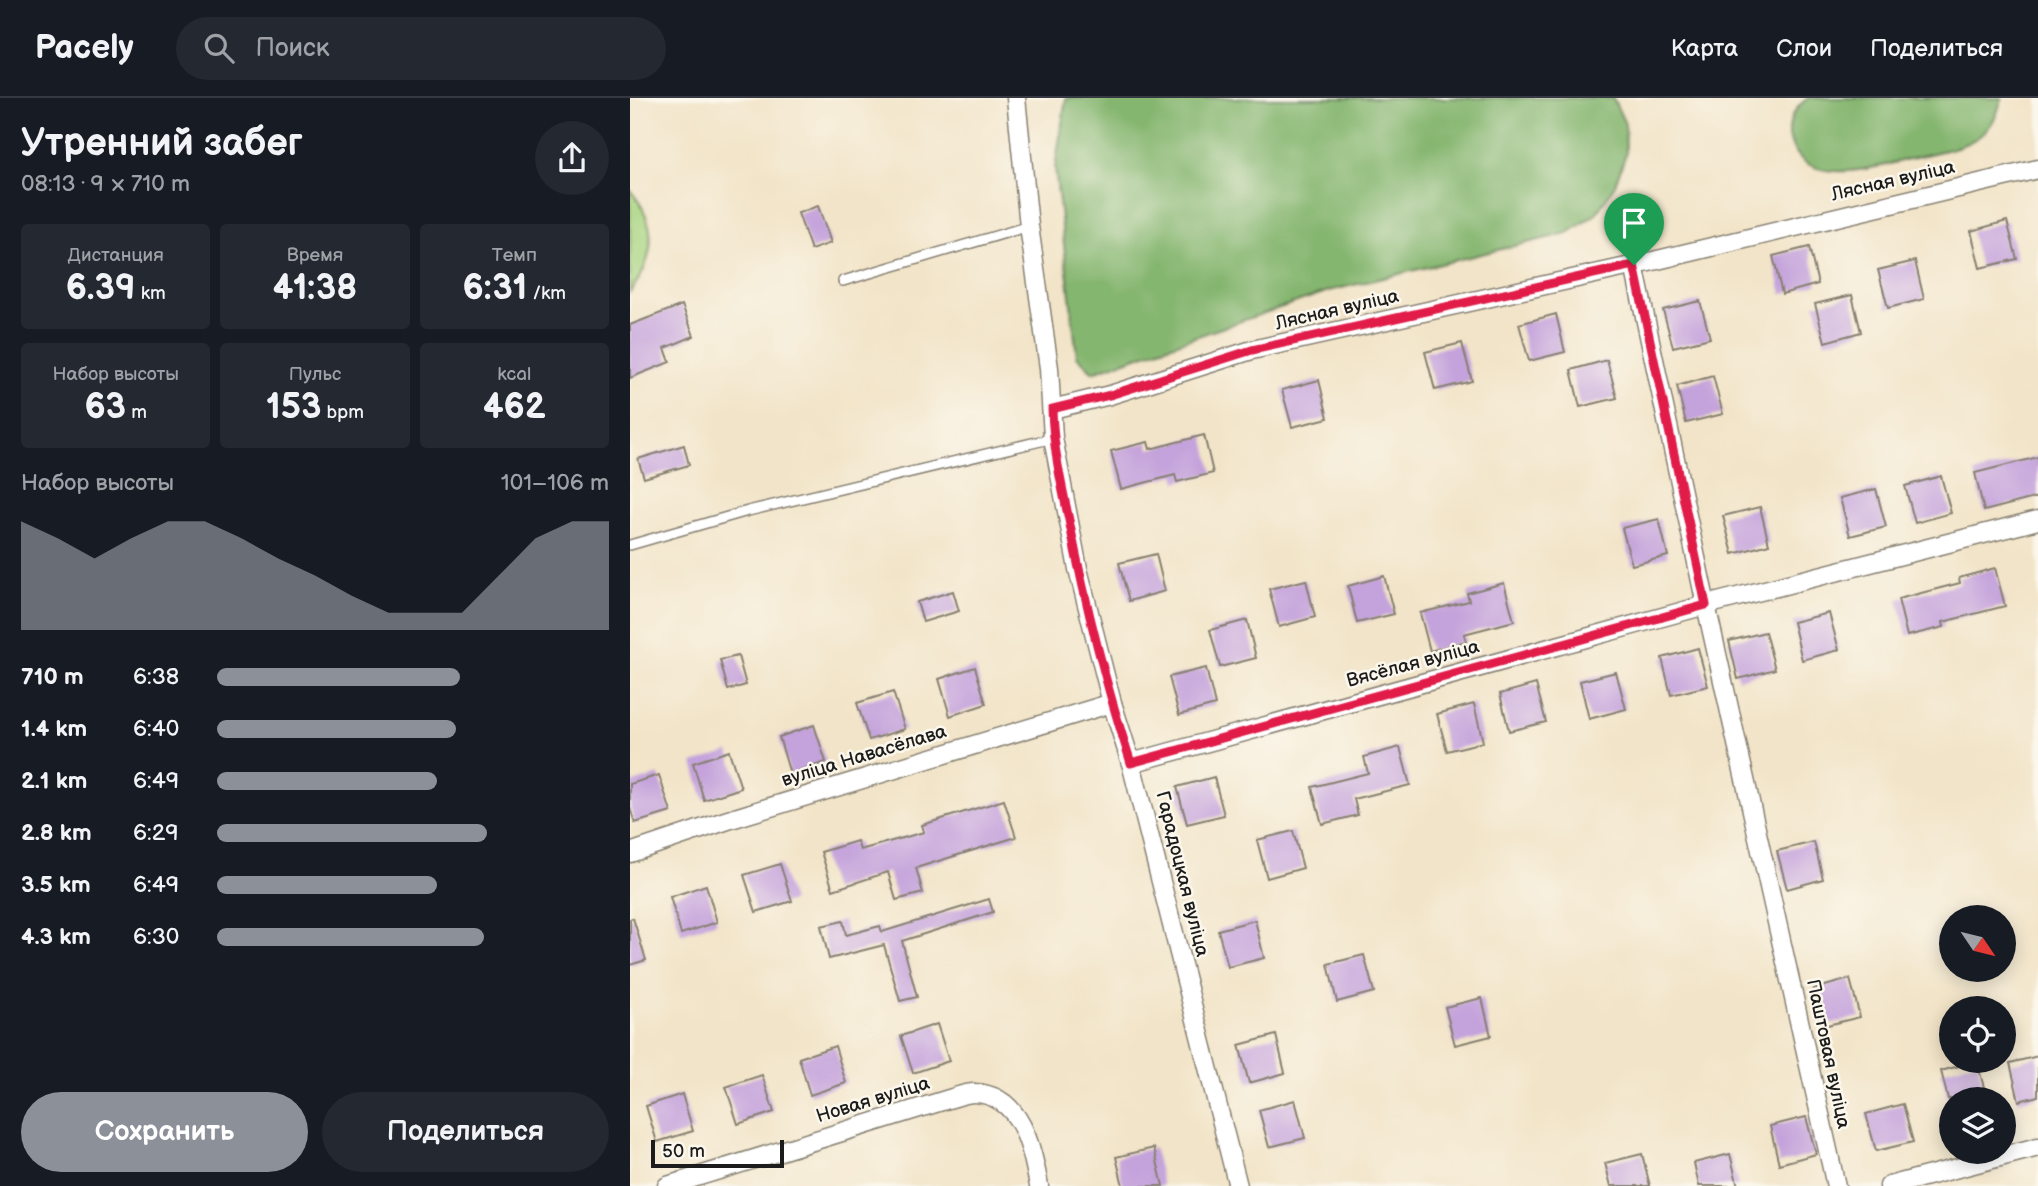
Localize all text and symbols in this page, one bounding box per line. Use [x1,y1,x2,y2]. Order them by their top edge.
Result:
search box [176,17,666,80]
text: Pacely [35,28,134,68]
icon: search [200,29,238,67]
text: Поиск [256,33,330,64]
text: Карта [1671,34,1738,63]
text: Слои [1776,34,1832,63]
text: Поделиться [1870,34,2003,63]
text: Утренний забег [21,121,303,166]
button: share [535,121,609,195]
street label: Лясная вуліца [1828,156,1957,207]
text: 08:13 · 9 × 710 m [21,170,190,198]
pin [1604,193,1664,265]
icon: arrive [1615,204,1653,242]
text: Дистанция [68,244,164,267]
text: Время [287,244,343,267]
text: Темп [492,244,537,267]
text: 6.39 [66,267,136,310]
text: 41:38 [273,267,357,310]
text: 6:31 [463,267,527,310]
text: km [136,282,166,305]
text: /km [527,282,566,305]
street label: Лясная вуліца [1272,285,1401,336]
text: Набор высоты [52,363,179,386]
text: Пульс [289,363,341,386]
text: kcal [497,363,531,386]
text: 63 [84,386,126,429]
text: 153 [266,386,321,429]
text: 462 [483,386,546,429]
text: m [126,401,147,424]
text: bpm [321,401,364,424]
text: Набор высоты [21,469,174,497]
text: 101–106 m [501,469,609,497]
street label: Вясёлая вуліца [1344,635,1482,693]
text: 710 m [21,663,84,691]
text: 6:38 [133,663,179,691]
text: 1.4 km [21,715,87,743]
text: 6:40 [133,715,179,743]
street label: вуліца Навасёлава [779,720,949,792]
text: 2.1 km [21,767,87,795]
text: 6:49 [133,767,179,795]
street label: Гарадоцкая вуліца [1150,789,1214,959]
text: 2.8 km [21,819,92,847]
text: 6:29 [133,819,179,847]
text: 3.5 km [21,871,91,899]
text: 6:49 [133,871,179,899]
north arrow [1939,905,2016,982]
map controls [1939,905,2016,1164]
text: 4.3 km [21,923,91,951]
text: 6:30 [133,923,179,951]
street label: Паштовая вуліца [1801,977,1855,1131]
button: locate [1939,996,2016,1073]
street label: Новая вуліца [813,1072,933,1128]
button: layers [1939,1087,2016,1164]
button: Сохранить [21,1092,308,1172]
button: Поделиться [322,1092,609,1172]
scale bar [651,1137,784,1169]
text: 50 m [662,1140,705,1163]

